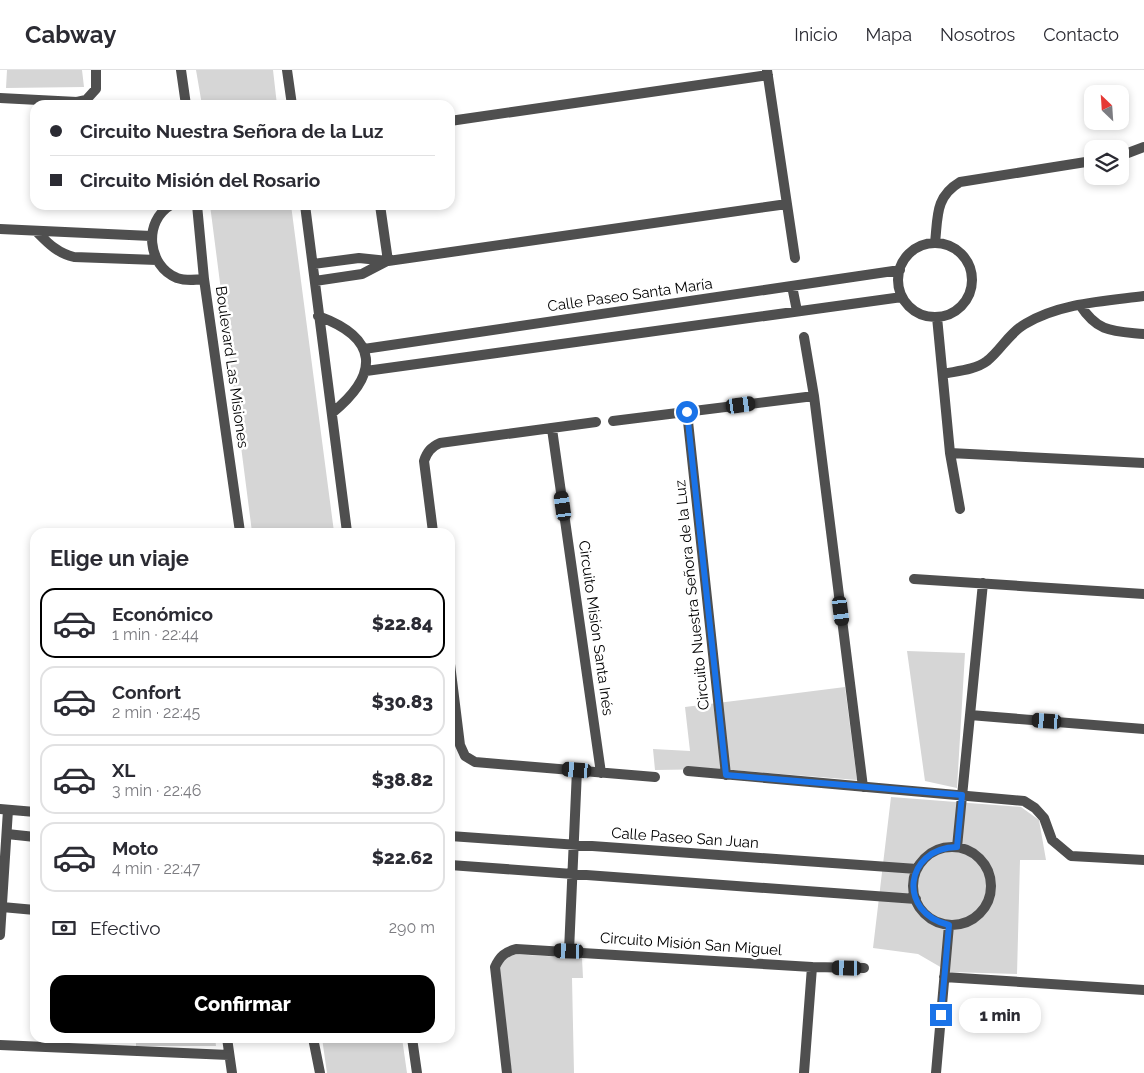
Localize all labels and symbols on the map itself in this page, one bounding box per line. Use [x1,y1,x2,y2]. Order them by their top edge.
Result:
north arrow [1084,85,1129,130]
street label: Calle Paseo Santa María [546,275,714,315]
street label: Boulevard Las Misiones [212,285,252,449]
car [725,395,756,415]
route start [676,401,698,423]
street label: Circuito Nuestra Señora de la Luz [671,479,713,711]
car [553,490,572,522]
street label: Circuito Misión Santa Inés [575,539,617,717]
car [831,595,850,627]
car [1031,712,1062,730]
car [561,761,592,779]
street label: Calle Paseo San Juan [611,824,759,852]
street label: Circuito Misión San Miguel [599,929,784,959]
car [553,943,584,959]
car [831,960,862,976]
callout: 1 min [958,998,1041,1032]
route end [930,1004,952,1026]

